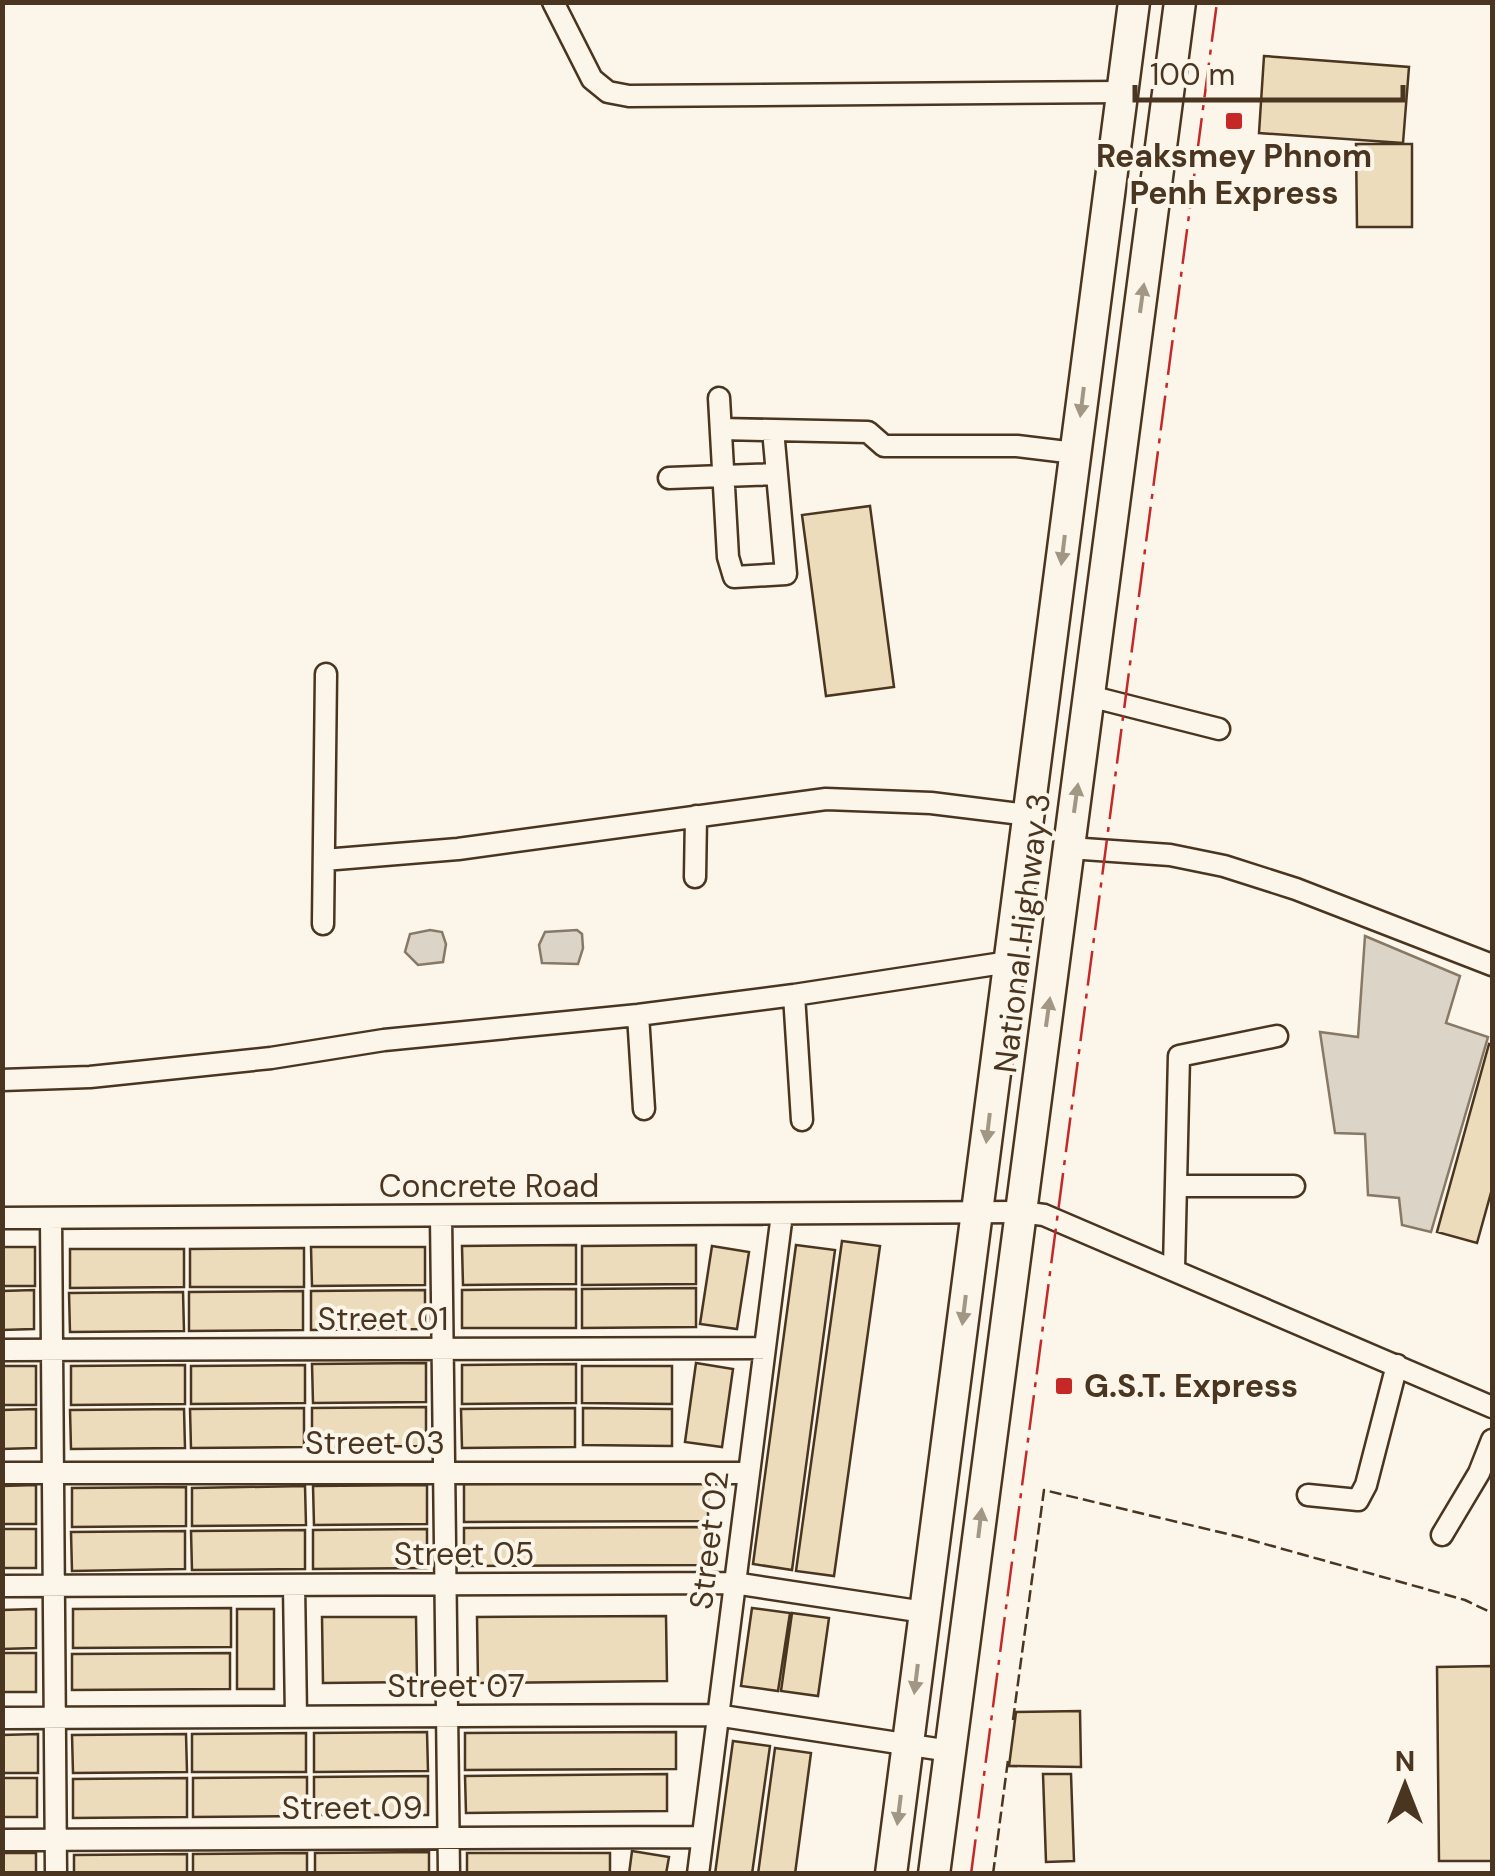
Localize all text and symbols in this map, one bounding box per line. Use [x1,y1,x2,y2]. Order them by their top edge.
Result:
scale bar [1135,40,1402,102]
text: 100 m [1150,55,1235,94]
marker: Reaksmey Phnom Penh Express [1223,110,1245,132]
place label: Reaksmey Phnom Penh Express [1096,135,1372,214]
one-way arrow [1134,282,1150,314]
one-way arrow [1074,387,1090,418]
one-way arrow [1054,534,1070,566]
one-way arrow [1068,782,1084,813]
street label: National Highway 3 [984,791,1060,1075]
one-way arrow [1040,995,1056,1027]
one-way arrow [979,1113,995,1145]
street label: Concrete Road [379,1165,599,1207]
one-way arrow [956,1294,972,1326]
street label: Street 01 [317,1298,449,1340]
place label: G.S.T. Express [1084,1365,1298,1407]
marker: G.S.T. Express [1053,1375,1075,1397]
street label: Street 03 [305,1422,445,1464]
street label: Street 02 [680,1468,738,1612]
one-way arrow [972,1507,988,1539]
street label: Street 05 [394,1533,534,1575]
one-way arrow [908,1664,924,1695]
street label: Street 07 [387,1665,525,1707]
north arrow [1355,1736,1455,1836]
text: N [1395,1743,1415,1780]
street label: Street 09 [281,1787,423,1829]
one-way arrow [891,1794,907,1826]

